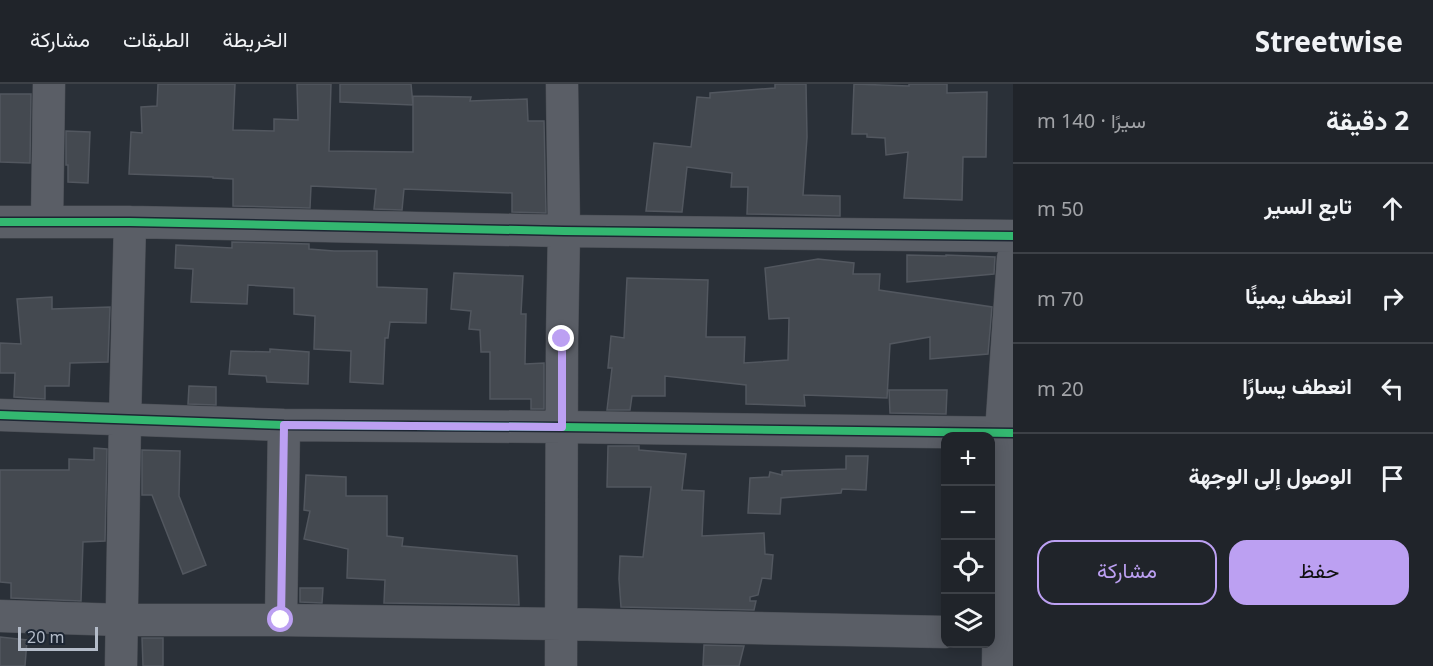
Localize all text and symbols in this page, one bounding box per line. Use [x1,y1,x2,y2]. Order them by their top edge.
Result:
text: Streetwise [1255,22,1403,60]
text: مشاركة [30,25,90,53]
text: الطبقات [123,25,190,53]
text: الخريطة [223,25,288,53]
text: 2 دقيقة [1326,102,1409,138]
text: سيرًا · 140 m [1037,107,1146,134]
text: تابع السير [1264,190,1352,220]
icon: ahead [1376,192,1409,225]
text: 50 m [1037,195,1084,222]
text: انعطف يمينًا [1245,280,1352,310]
icon: right [1376,282,1409,315]
text: 70 m [1037,285,1084,312]
route end [548,325,574,351]
text: انعطف يسارًا [1242,370,1352,400]
icon: left [1376,372,1409,405]
text: 20 m [1037,375,1084,402]
map controls [941,432,995,648]
button: + [941,432,995,486]
text: الوصول إلى الوجهة [1188,460,1352,490]
icon: arrive [1376,462,1409,495]
button: − [941,486,995,540]
button: locate [941,540,995,594]
button: مشاركة [1037,540,1217,605]
button: حفظ [1229,540,1409,605]
button: layers [941,594,995,648]
route start [267,606,293,632]
scale bar [18,624,98,652]
text: 20 m [27,626,64,648]

